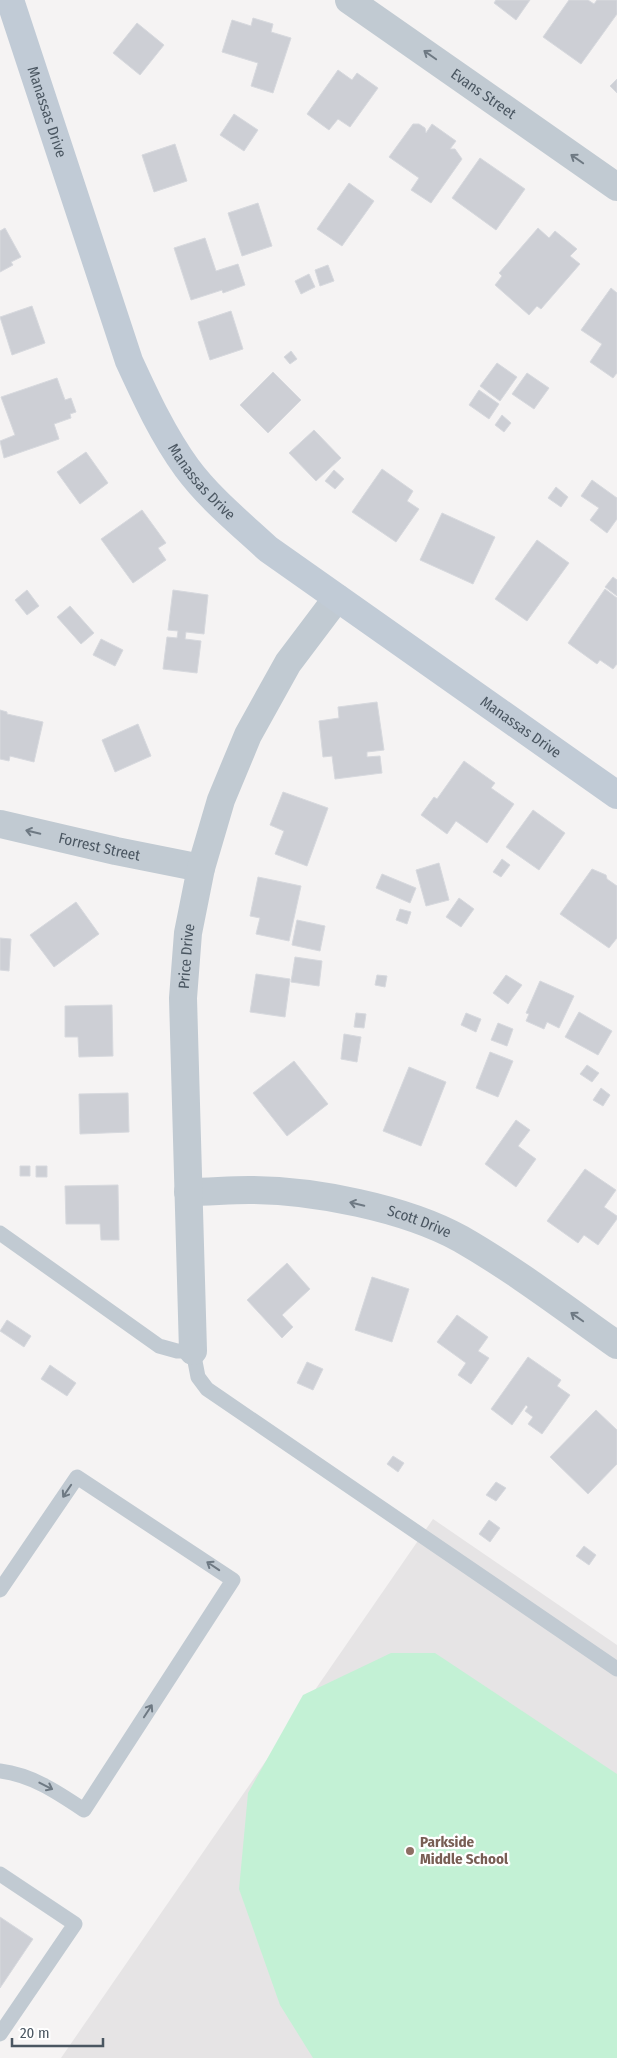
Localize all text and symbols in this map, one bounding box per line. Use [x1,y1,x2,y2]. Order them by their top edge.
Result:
one-way arrow [423,50,437,60]
street label: Manassas Drive [24,64,70,160]
street label: Evans Street [447,65,520,123]
one-way arrow [570,154,584,164]
street label: Manassas Drive [164,440,239,524]
street label: Manassas Drive [477,693,565,762]
one-way arrow [26,827,42,836]
street label: Forrest Street [57,829,142,865]
street label: Price Drive [175,922,199,990]
one-way arrow [350,1199,366,1208]
street label: Scott Drive [385,1202,454,1242]
one-way arrow [570,1312,584,1322]
one-way arrow [62,1484,73,1498]
one-way arrow [206,1561,220,1571]
one-way arrow [143,1704,153,1718]
one-way arrow [38,1782,53,1791]
place label: Parkside Middle School [420,1833,509,1868]
marker: Parkside Middle School [404,1845,416,1857]
scale bar [12,2016,104,2048]
text: 20 m [20,2024,50,2042]

